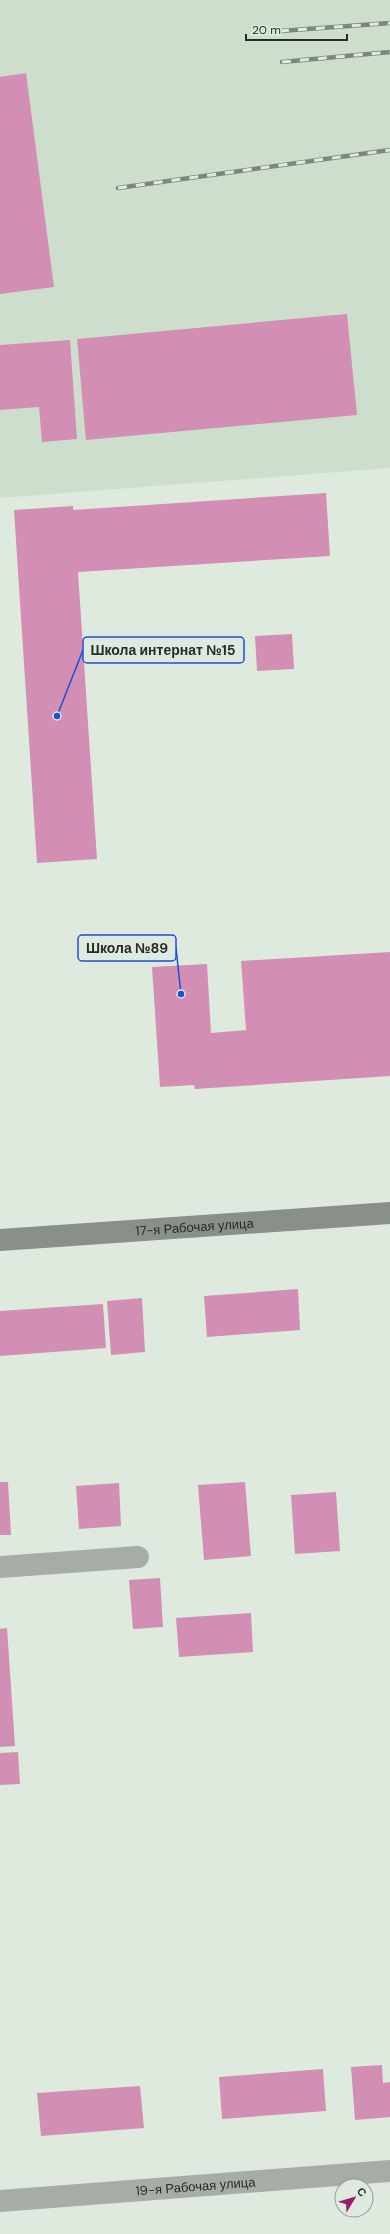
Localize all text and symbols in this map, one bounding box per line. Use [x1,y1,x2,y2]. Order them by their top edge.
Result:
scale bar [246,16,347,42]
text: 20 m [252,22,281,38]
callout: Школа интернат №15 [83,637,244,663]
text: Школа интернат №15 [90,641,236,659]
callout: Школа №89 [78,935,176,961]
text: Школа №89 [86,939,168,957]
street label: 17-я Рабочая улица [135,1214,255,1239]
street label: 19-я Рабочая улица [135,2173,257,2199]
north arrow [334,2178,374,2218]
text: С [354,2184,370,2199]

